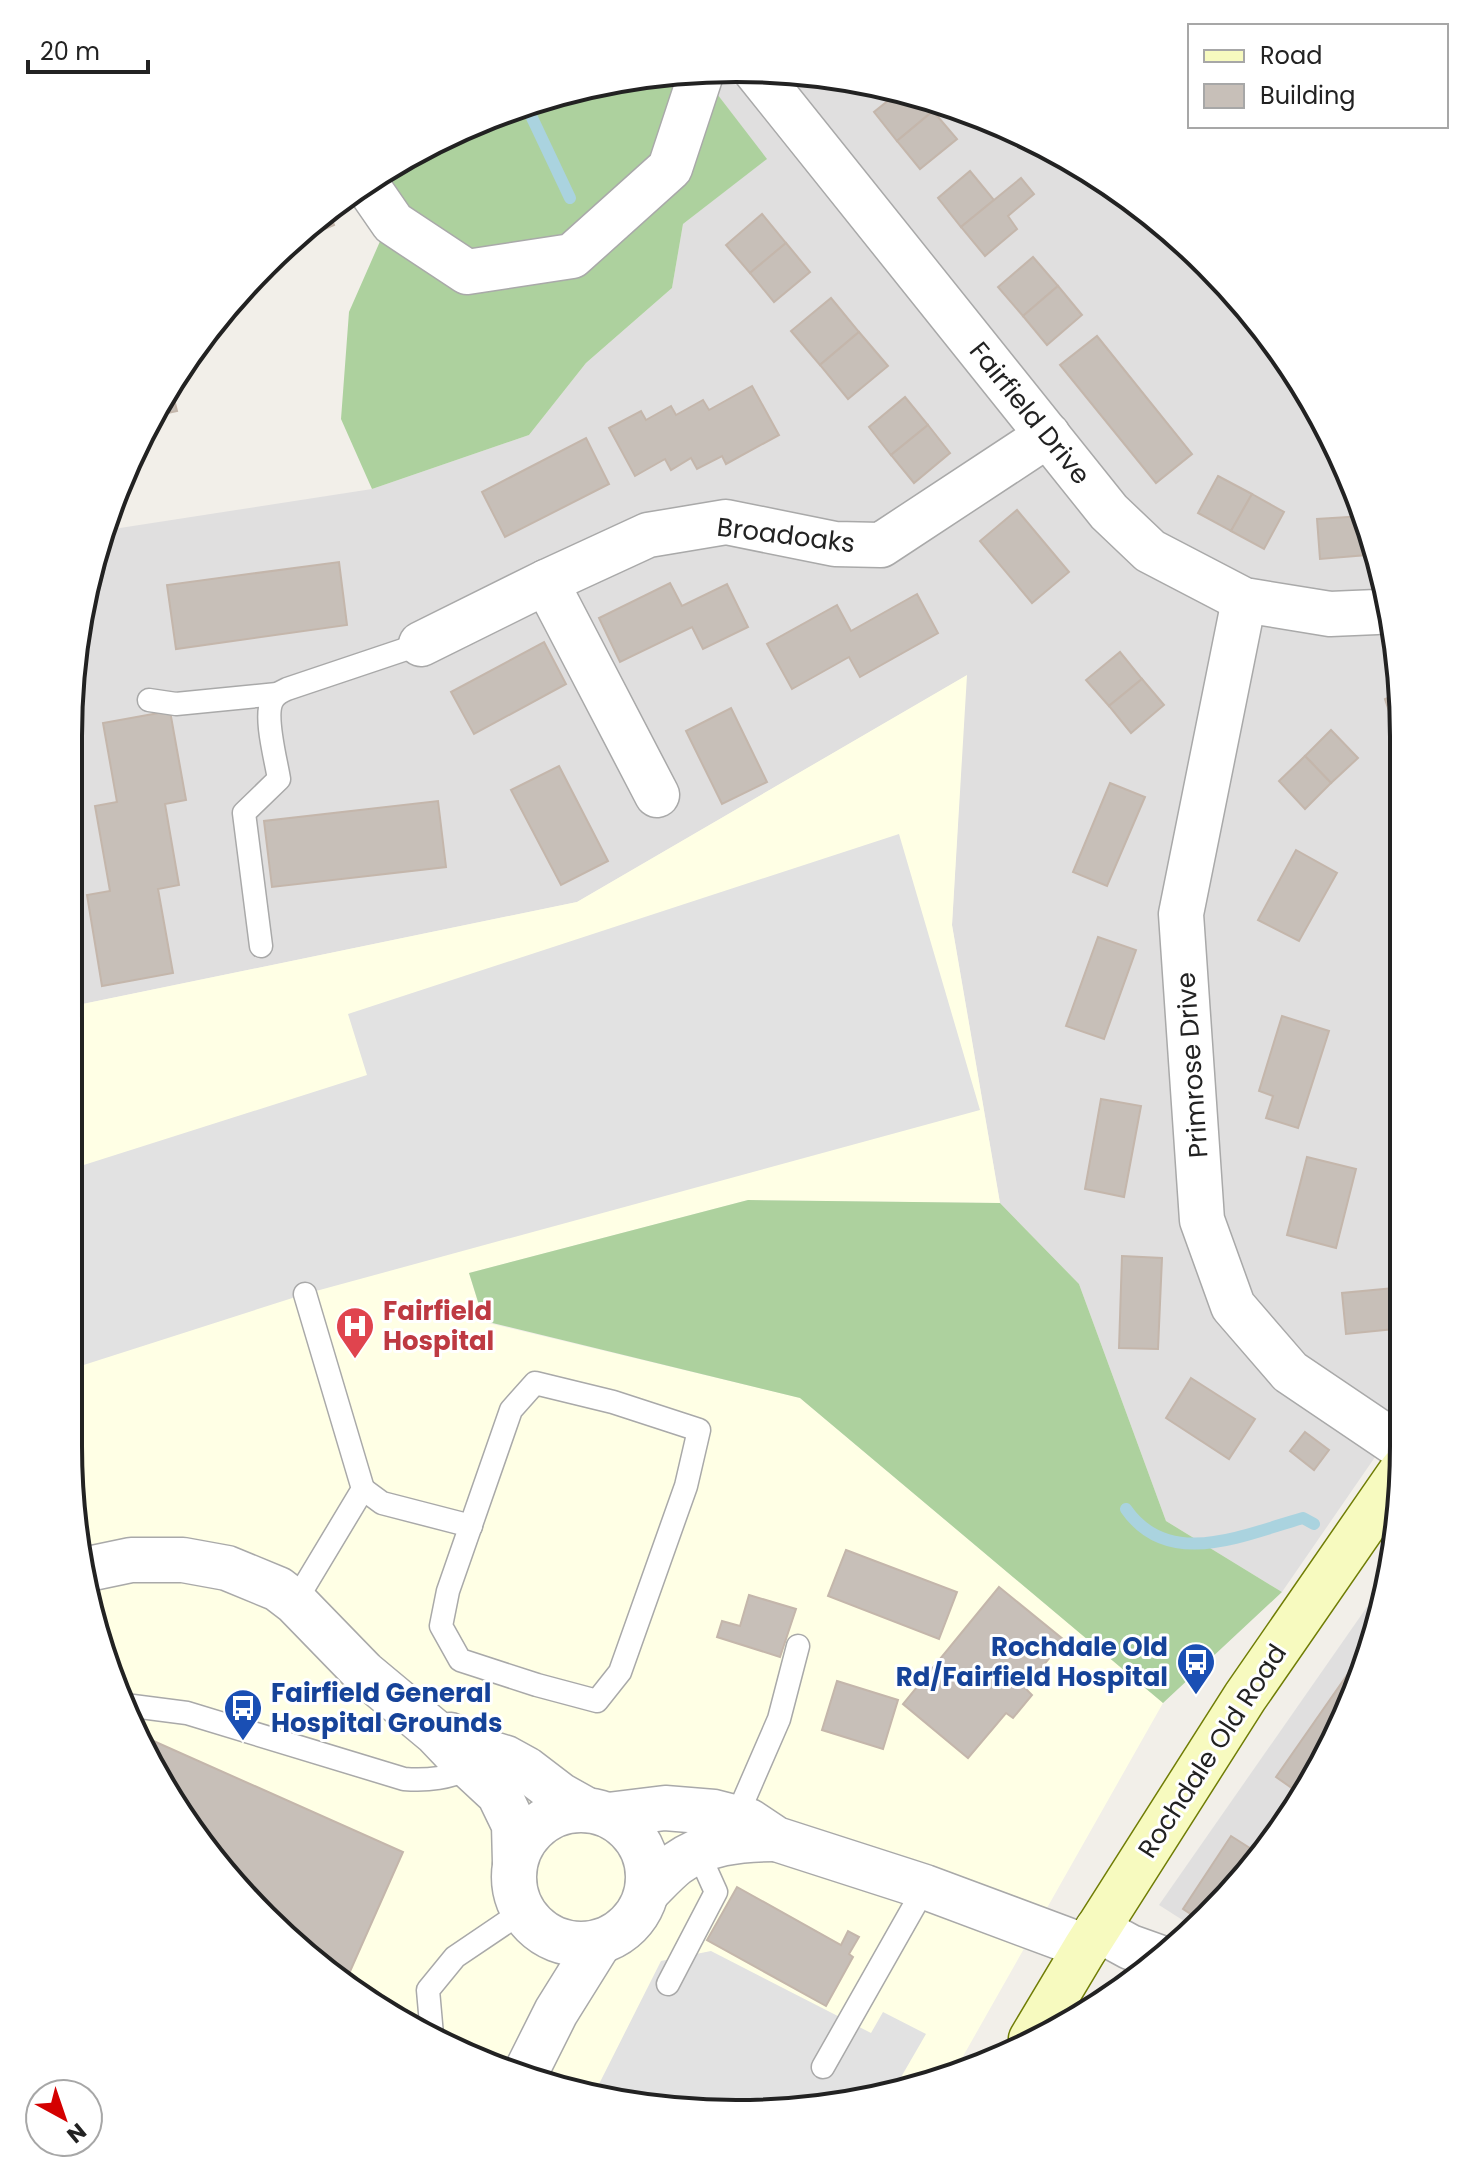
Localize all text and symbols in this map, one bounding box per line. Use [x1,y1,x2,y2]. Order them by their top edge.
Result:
scale bar [28,24,148,74]
legend [1188,24,1448,128]
text: 20 m [40,35,100,68]
text: Road [1260,39,1322,72]
text: Building [1260,79,1356,112]
street label: Fairfield Drive [961,334,1099,492]
street label: Broadoaks [715,509,857,561]
street label: Primrose Drive [1168,971,1216,1159]
place label: Fairfield Hospital [383,1293,494,1359]
hospital icon: Fairfield Hospital [334,1305,376,1360]
place label: Rochdale Old Rd/Fairfield Hospital [896,1629,1168,1695]
street label: Rochdale Old Road [1129,1637,1295,1865]
bus stop icon: Rochdale Old Rd/Fairfield Hospital [1175,1641,1217,1696]
place label: Fairfield General Hospital Grounds [271,1675,503,1741]
bus stop icon: Fairfield General Hospital Grounds [222,1687,264,1742]
north arrow [24,2078,104,2158]
text: N [60,2116,93,2150]

